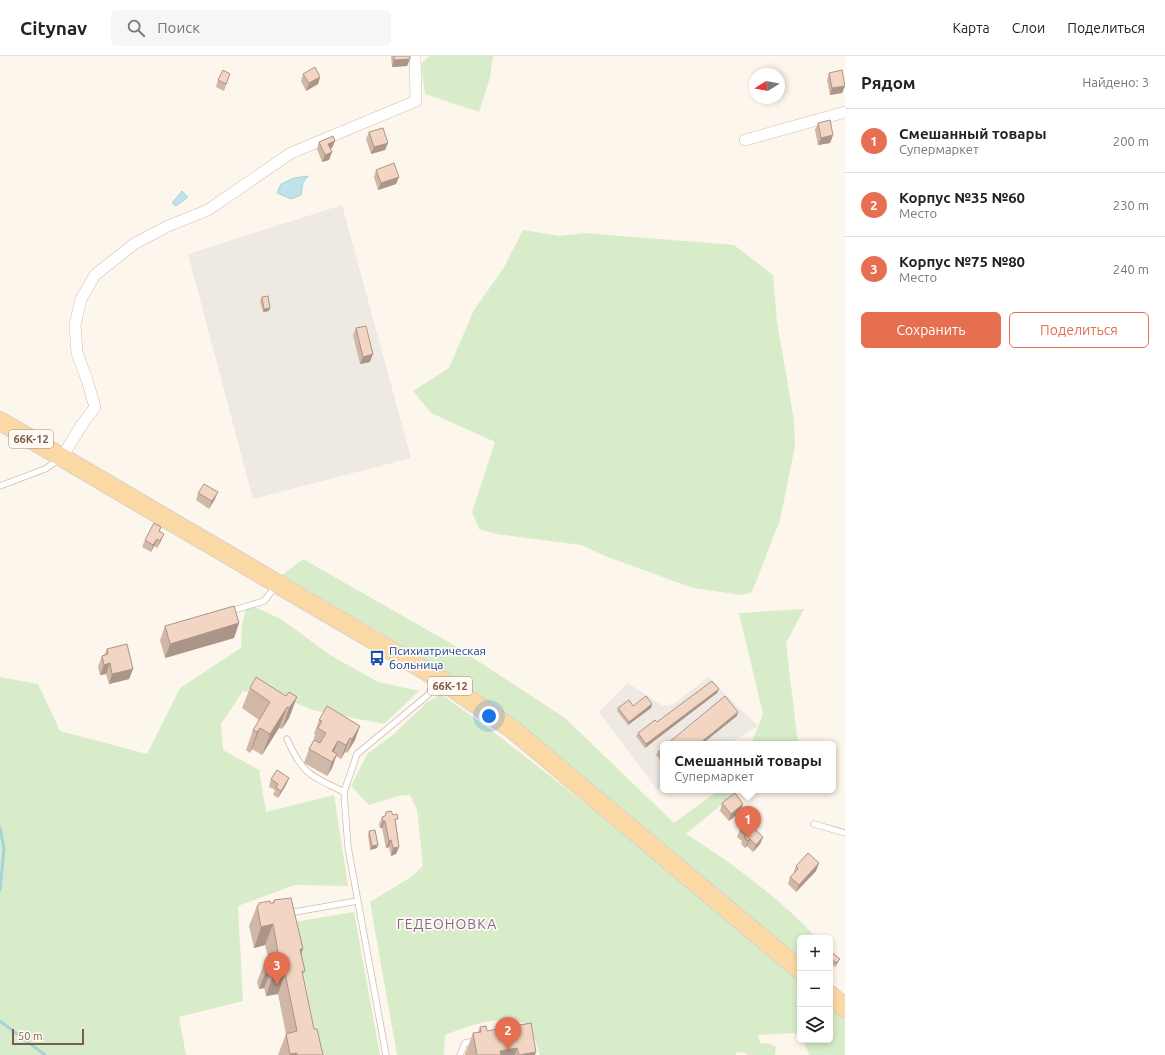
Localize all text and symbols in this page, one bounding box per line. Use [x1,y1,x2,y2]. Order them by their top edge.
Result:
search box [111,10,391,46]
text: Citynav [20,17,87,39]
icon: search [125,17,147,39]
text: Поиск [157,19,200,36]
text: Карта [952,20,990,36]
text: Слои [1012,20,1045,36]
text: Поделиться [1067,20,1145,36]
north arrow [749,68,785,104]
text: Рядом [861,73,916,92]
text: Найдено: 3 [1082,75,1149,89]
text: Смешанный товары [899,125,1047,142]
text: 1 [870,134,878,148]
text: 200 m [1113,134,1149,148]
text: Супермаркет [899,142,979,156]
text: Корпус №35 №60 [899,189,1025,206]
text: 2 [870,198,878,212]
text: 230 m [1113,198,1149,212]
text: Место [899,206,937,220]
text: Корпус №75 №80 [899,253,1025,270]
text: 3 [870,262,878,276]
text: 240 m [1113,262,1149,276]
text: Место [899,270,937,284]
button: Сохранить [861,312,1001,348]
button: Поделиться [1009,312,1149,348]
road number: 66К-12 [9,430,53,448]
place label: Психиатрическая больница [389,644,486,671]
bus stop icon: Психиатрическая больница [368,649,386,667]
road number: 66К-12 [428,677,472,695]
your location [479,706,499,726]
popup [660,741,836,793]
text: Смешанный товары [674,752,822,769]
text: Супермаркет [674,769,754,783]
pin: 1 [735,806,761,839]
district label: ГЕДЕОНОВКА [397,916,497,932]
map controls [797,935,833,1043]
button: + [797,935,833,971]
pin: 3 [264,952,290,985]
button: − [797,971,833,1007]
button: layers [797,1007,833,1043]
pin: 2 [495,1017,521,1050]
scale bar [12,1027,84,1046]
text: 50 m [18,1030,42,1042]

